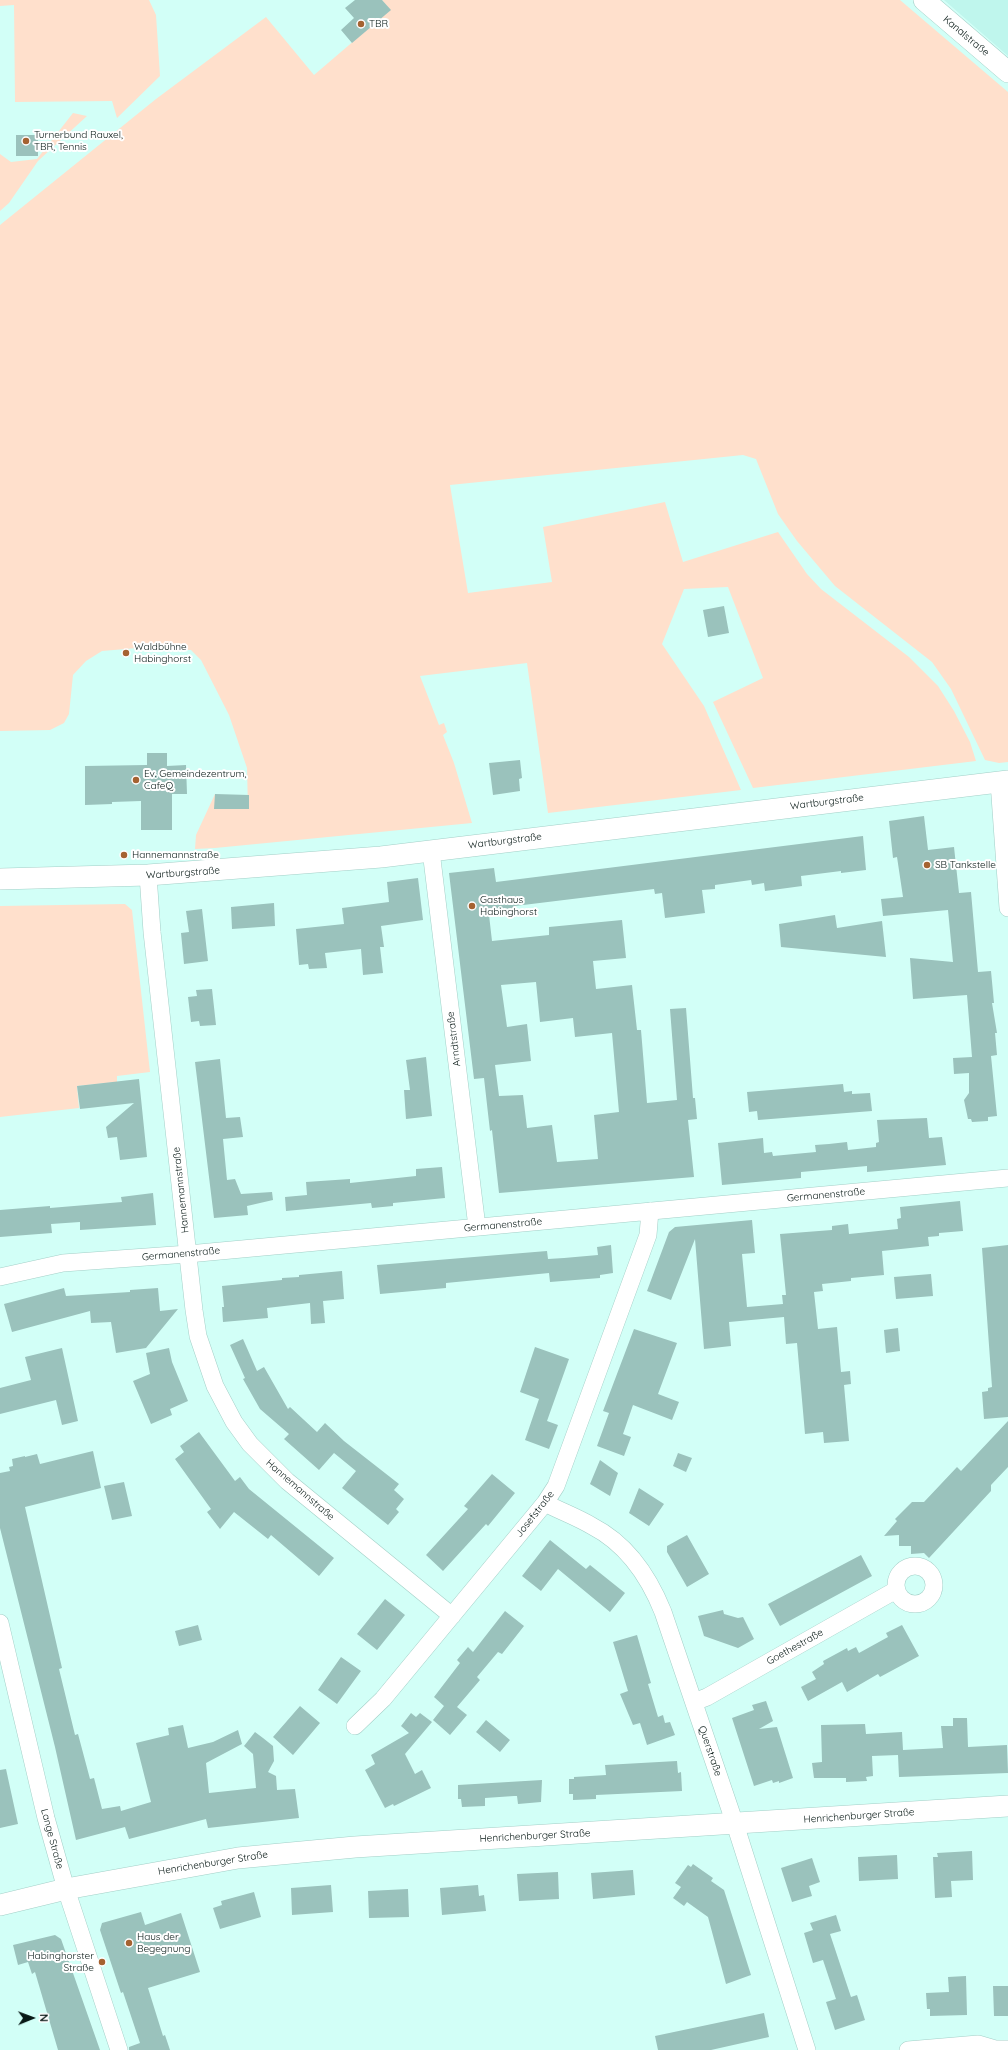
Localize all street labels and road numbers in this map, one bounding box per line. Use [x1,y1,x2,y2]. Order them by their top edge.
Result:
street label: Kanalstraße [940,13,992,59]
street label: Wartburgstraße [790,792,864,812]
street label: Wartburgstraße [468,831,542,851]
street label: Wartburgstraße [146,864,220,882]
street label: Arndtstraße [445,1011,463,1067]
street label: Hannemannstraße [170,1146,192,1234]
street label: Germanenstraße [786,1186,866,1204]
street label: Germanenstraße [463,1216,543,1234]
street label: Germanenstraße [141,1245,221,1263]
street label: Hannemannstraße [263,1457,337,1523]
street label: Josefstraße [513,1489,557,1539]
street label: Goethestraße [765,1626,825,1668]
street label: Querstraße [696,1724,724,1778]
street label: Henrichenburger Straße [803,1806,915,1826]
street label: Lange Straße [38,1807,66,1871]
street label: Henrichenburger Straße [479,1827,591,1845]
street label: Henrichenburger Straße [157,1848,269,1878]

